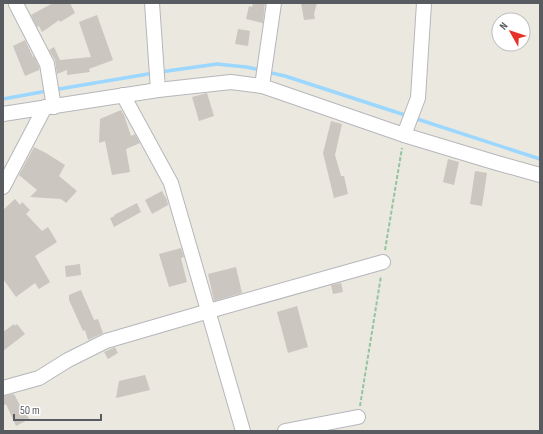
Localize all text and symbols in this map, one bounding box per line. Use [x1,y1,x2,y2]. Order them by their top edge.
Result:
north arrow [491,12,531,52]
text: N [497,20,511,32]
scale bar [14,396,101,422]
text: 50 m [20,403,40,418]

